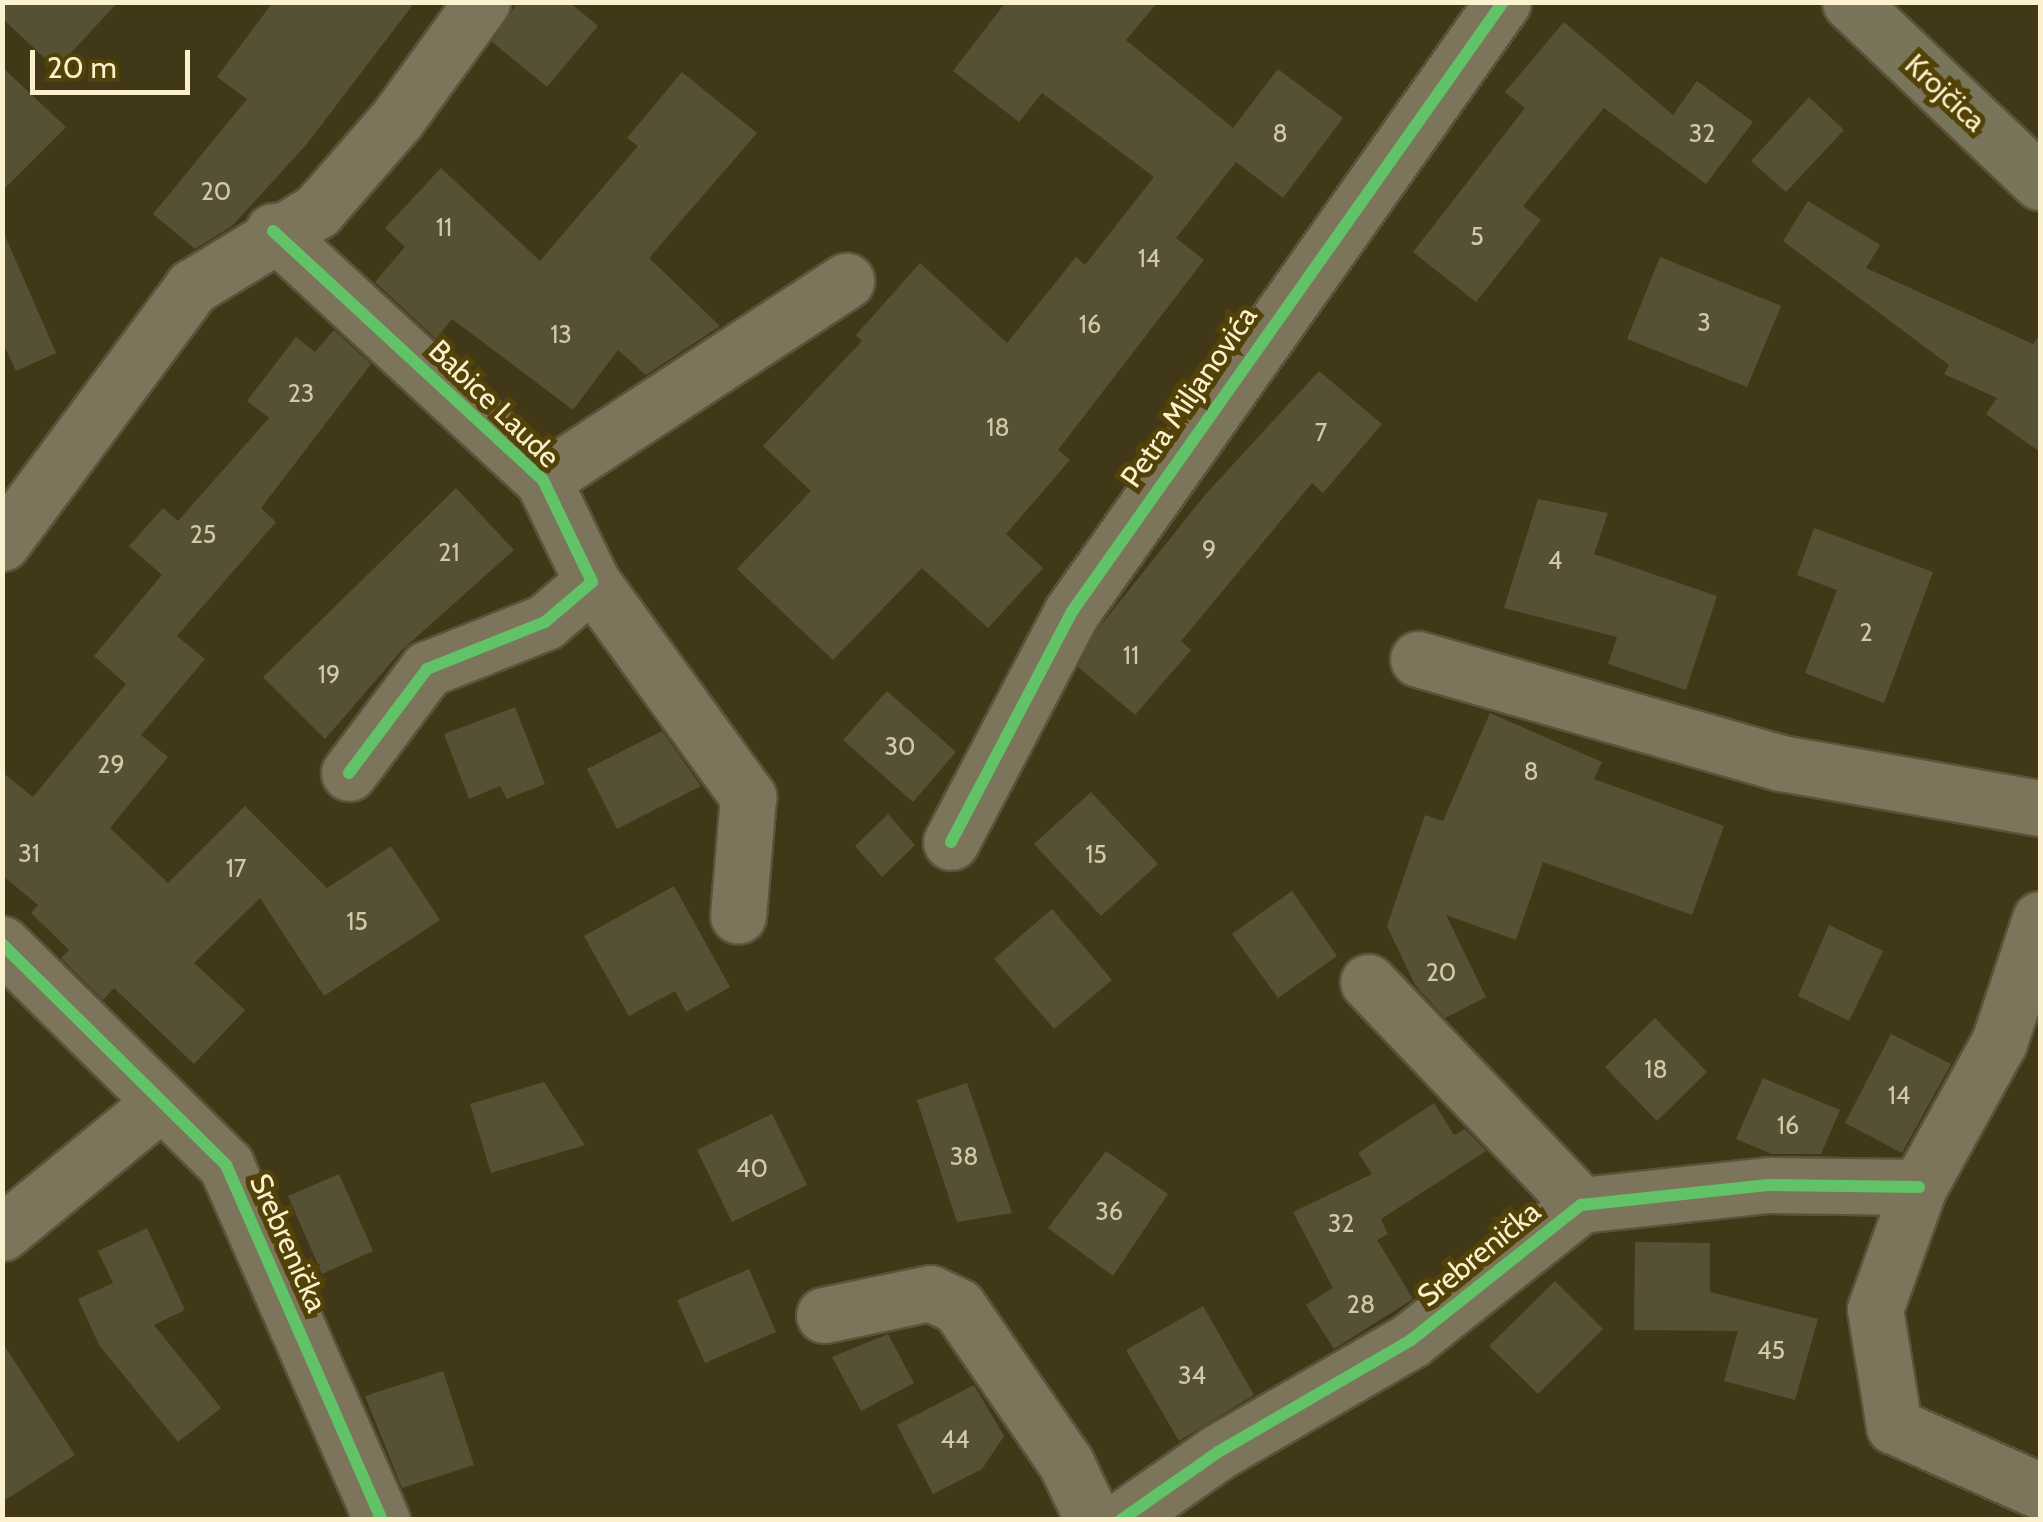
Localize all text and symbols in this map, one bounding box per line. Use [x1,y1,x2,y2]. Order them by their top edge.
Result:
scale bar [35,30,195,92]
street label: Krojčica [1897,47,1993,139]
text: 20 m [47,49,117,86]
house number: 8 [1272,118,1288,148]
house number: 32 [1689,118,1715,148]
house number: 20 [201,176,231,206]
house number: 11 [436,212,452,242]
house number: 5 [1470,221,1484,251]
house number: 14 [1138,243,1160,273]
street label: Petra Miljanovića [1113,299,1265,495]
house number: 3 [1697,307,1711,337]
house number: 16 [1079,309,1101,339]
house number: 13 [550,319,572,349]
street label: Babice Laude [421,333,567,475]
house number: 23 [288,378,314,408]
house number: 18 [986,412,1010,442]
house number: 7 [1315,417,1327,447]
house number: 25 [190,519,216,549]
house number: 9 [1202,534,1216,564]
house number: 21 [438,537,460,567]
house number: 4 [1548,545,1562,575]
house number: 2 [1859,617,1873,647]
house number: 11 [1123,640,1139,670]
house number: 19 [318,659,340,689]
house number: 30 [885,731,915,761]
house number: 29 [97,749,125,779]
house number: 8 [1523,756,1539,786]
house number: 31 [18,838,40,868]
house number: 15 [1085,839,1107,869]
house number: 17 [226,853,246,883]
house number: 15 [346,906,368,936]
house number: 20 [1426,957,1456,987]
house number: 18 [1644,1054,1668,1084]
house number: 14 [1888,1080,1910,1110]
house number: 16 [1777,1110,1799,1140]
house number: 38 [950,1141,978,1171]
house number: 40 [736,1153,768,1183]
street label: Srebrenička [242,1168,334,1318]
street label: Srebrenička [1410,1194,1548,1314]
house number: 36 [1095,1196,1123,1226]
house number: 32 [1328,1208,1354,1238]
house number: 28 [1347,1289,1375,1319]
house number: 45 [1757,1335,1785,1365]
house number: 34 [1178,1360,1206,1390]
house number: 44 [941,1424,969,1454]

